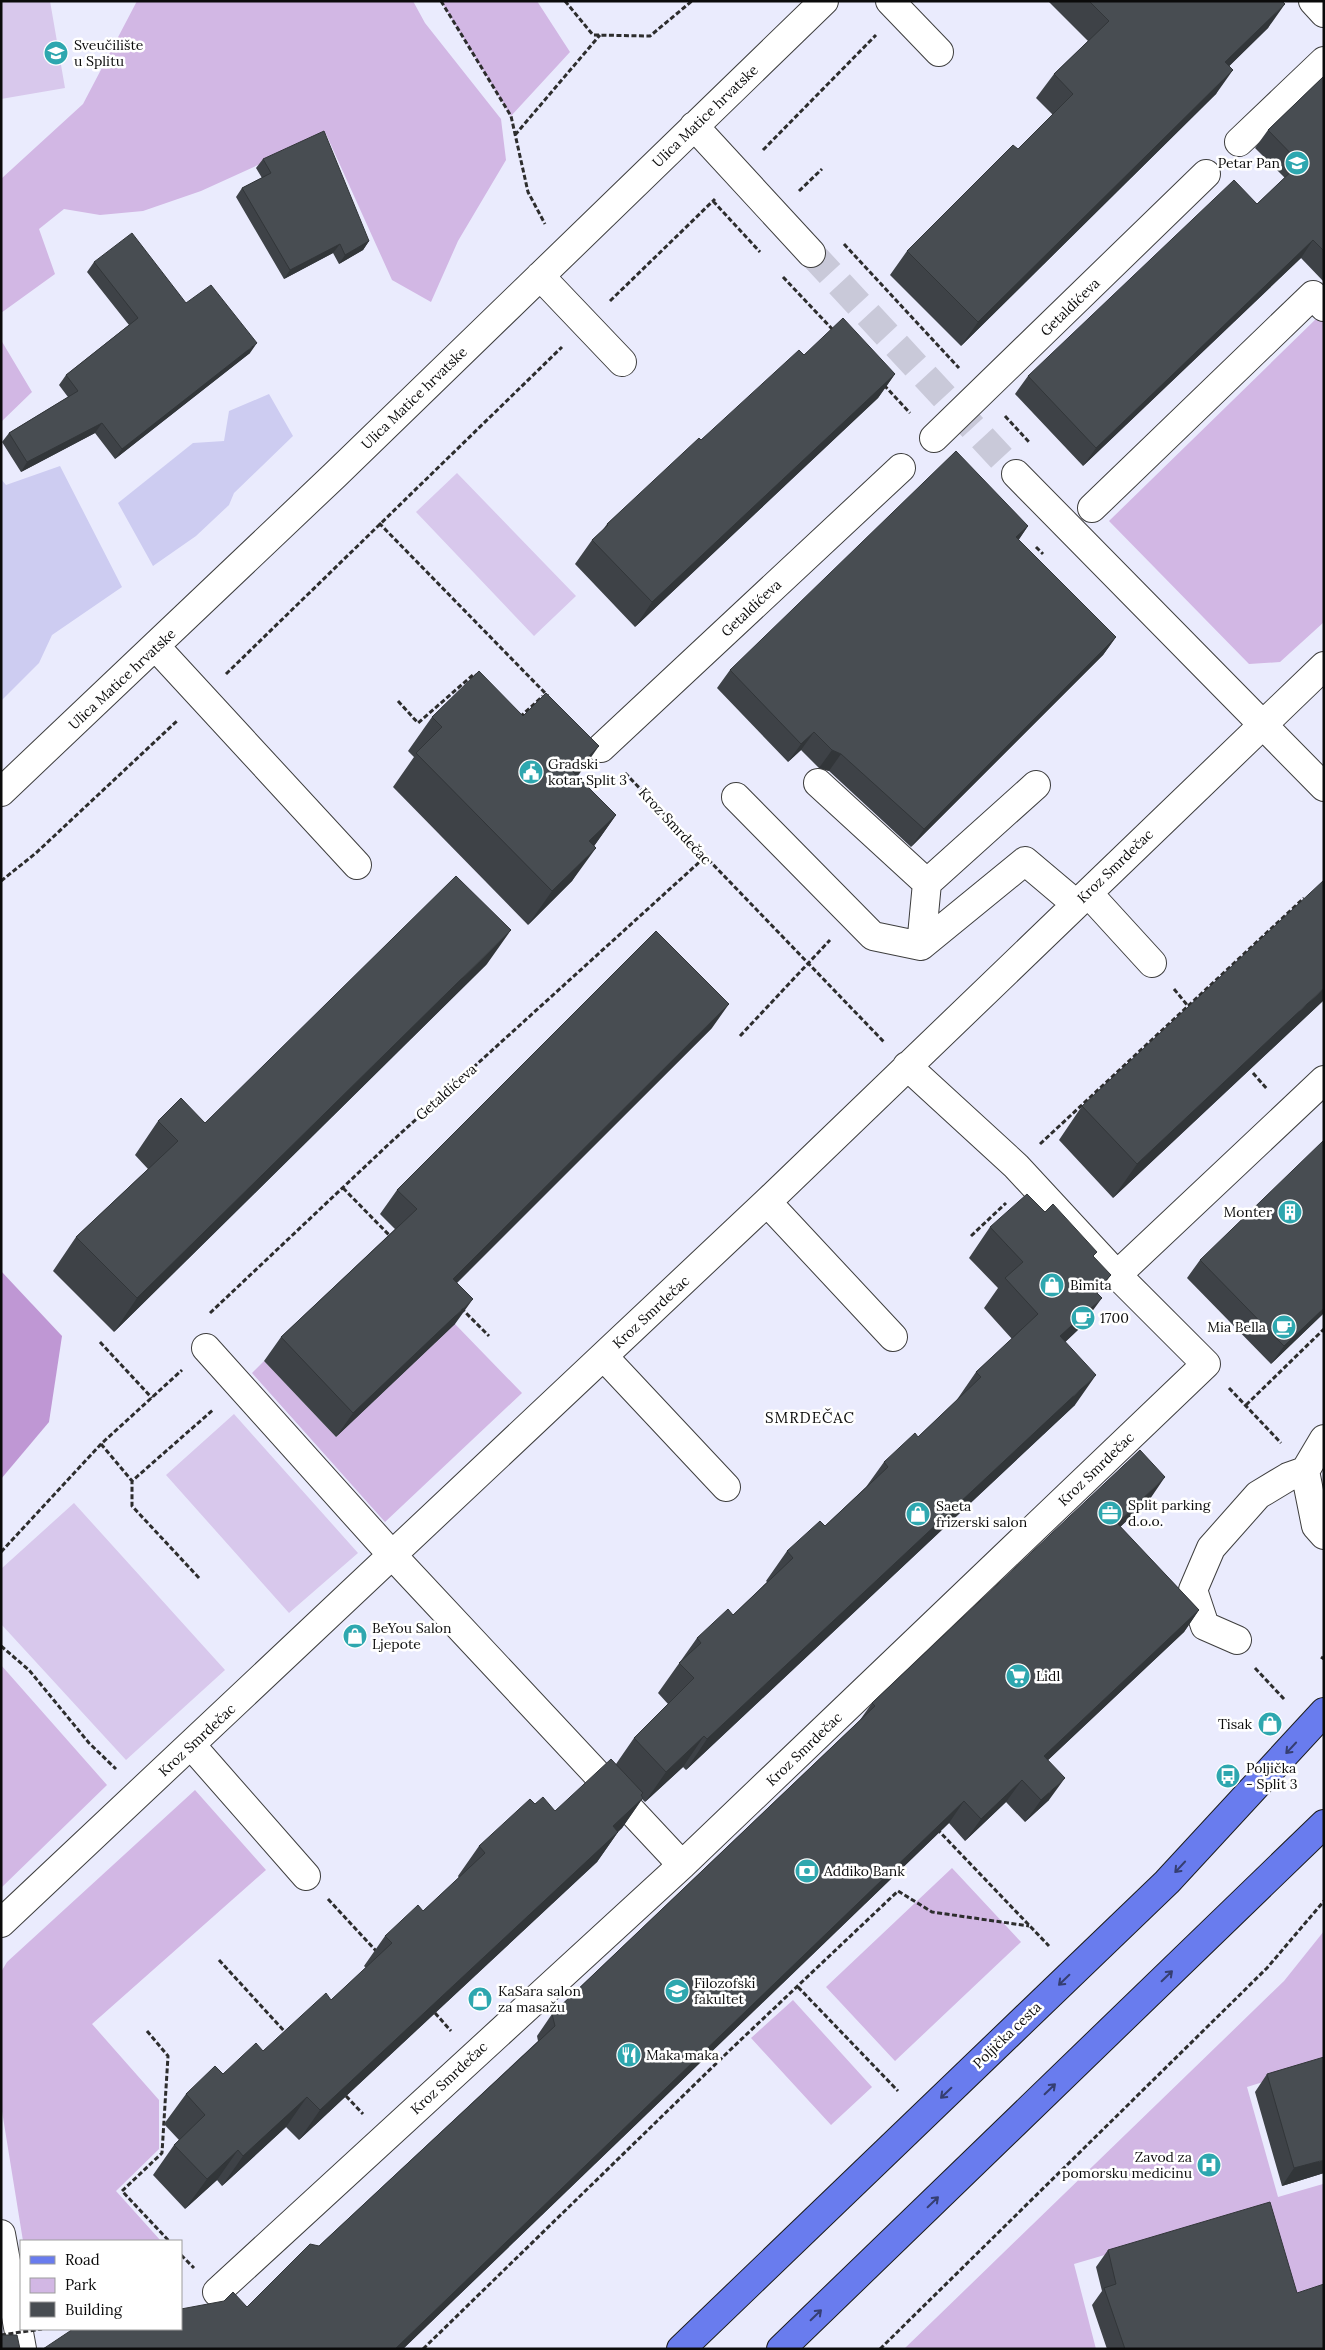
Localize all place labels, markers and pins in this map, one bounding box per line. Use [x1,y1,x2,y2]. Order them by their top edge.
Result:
place label: Sveučilište u Splitu [74,36,144,70]
school or university icon: Sveučilište u Splitu [43,40,69,66]
school or university icon: Petar Pan [1284,150,1310,176]
place label: Petar Pan [1218,154,1281,172]
place label: Gradski kotar Split 3 [548,755,627,789]
public building icon: Gradski kotar Split 3 [518,759,544,785]
building icon: Monter [1277,1199,1303,1225]
place label: Monter [1224,1203,1272,1221]
shop icon: Bimita [1039,1272,1065,1298]
place label: Bimita [1070,1276,1112,1294]
cafe icon: 1700 [1070,1305,1096,1331]
place label: 1700 [1100,1309,1129,1327]
cafe icon: Mia Bella [1271,1314,1297,1340]
place label: Mia Bella [1207,1318,1266,1336]
place label: Split parking d.o.o. [1128,1496,1211,1530]
place label: Saeta frizerski salon [936,1497,1028,1531]
office icon: Split parking d.o.o. [1097,1500,1123,1526]
shop icon: Saeta frizerski salon [905,1501,931,1527]
place label: BeYou Salon Ljepote [372,1619,452,1653]
shop icon: BeYou Salon Ljepote [342,1623,368,1649]
supermarket icon: Lidl [1005,1663,1031,1689]
place label: Lidl [1036,1667,1060,1685]
shop icon: Tisak [1257,1711,1283,1737]
place label: Tisak [1218,1715,1252,1733]
place label: Poljička - Split 3 [1246,1759,1298,1793]
bus stop icon: Poljička - Split 3 [1215,1763,1241,1789]
bank icon: Addiko Bank [794,1858,820,1884]
place label: Addiko Bank [823,1862,905,1880]
place label: Filozofski fakultet [694,1974,755,2008]
school or university icon: Filozofski fakultet [664,1978,690,2004]
place label: KaSara salon za masažu [498,1982,582,2016]
shop icon: KaSara salon za masažu [467,1986,493,2012]
restaurant icon: Maka maka [616,2042,642,2068]
place label: Maka maka [646,2046,719,2064]
place label: Zavod za pomorsku medicinu [1062,2148,1192,2182]
hospital icon: Zavod za pomorsku medicinu [1196,2152,1222,2178]

